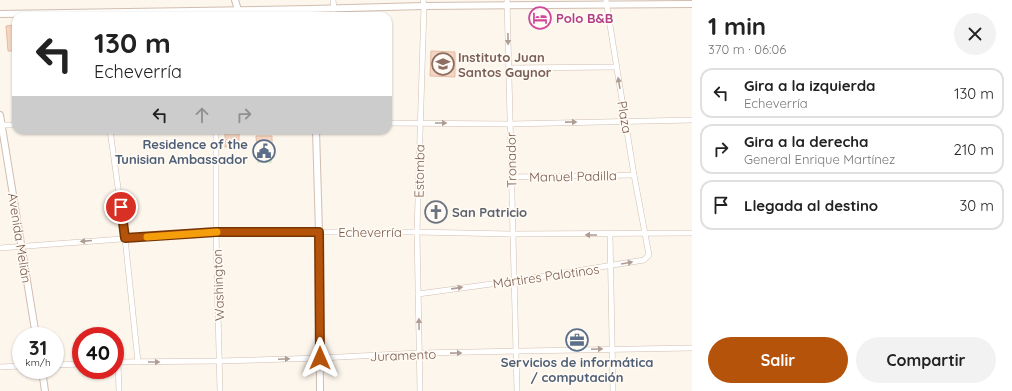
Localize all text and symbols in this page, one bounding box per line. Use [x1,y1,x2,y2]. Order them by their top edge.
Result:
hotel icon: Polo B&B [527,5,553,31]
place label: Polo B&B [556,10,613,26]
text: 1 min [708,11,766,41]
button: close [954,13,996,55]
text: 130 m [94,25,171,60]
icon: left [28,28,80,80]
one-way arrow [505,33,512,45]
text: 370 m · 06:06 [708,41,786,57]
place label: Instituto Juan Santos Gaynor [458,49,552,80]
school or university icon: Instituto Juan Santos Gaynor [430,51,456,77]
text: Echeverría [94,60,182,83]
text: Gira a la izquierda [744,76,876,95]
one-way arrow [616,77,622,89]
icon: left [710,82,732,104]
text: 130 m [954,84,994,103]
text: Echeverría [744,95,808,111]
street label: Plaza [614,99,636,135]
icon: left [149,104,171,126]
icon: ahead [191,104,213,126]
icon: right [233,104,255,126]
one-way arrow [565,119,577,126]
one-way arrow [435,120,448,126]
street label: Tronador [503,132,519,188]
text: Gira a la derecha [744,132,869,151]
place label: Residence of the Tunisian Ambassador [115,136,248,167]
public building icon: Residence of the Tunisian Ambassador [251,138,277,164]
icon: right [710,138,732,160]
text: 210 m [953,140,994,159]
street label: Estomba [411,144,427,198]
text: General Enrique Martínez [744,151,895,167]
street label: Manuel Padilla [529,167,617,185]
pin [104,190,138,224]
street label: Avenida Melián [5,192,35,284]
icon: arrive [710,194,732,216]
icon: arrive [110,196,132,218]
text: Llegada al destino [744,196,878,215]
text: 30 m [959,196,994,215]
church icon: San Patricio [423,199,449,225]
place label: San Patricio [452,204,527,220]
street label: Echeverría [338,224,402,240]
one-way arrow [584,232,597,238]
one-way arrow [80,238,92,245]
street label: Washington [209,249,227,321]
one-way arrow [621,260,633,266]
street label: Mártires Palotinos [492,261,600,291]
one-way arrow [451,285,463,292]
one-way arrow [416,317,422,330]
speed limit sign: 40 [72,327,124,379]
office icon: Servicios de informática / computación [564,327,590,353]
text: 31 [29,335,47,360]
position arrow [299,337,341,379]
button: Salir [708,337,848,383]
button: Compartir [856,337,996,383]
street label: Juramento [369,346,437,364]
one-way arrow [591,346,604,352]
one-way arrow [450,349,462,356]
place label: Servicios de informática / computación [501,354,653,385]
text: km/h [25,356,51,369]
one-way arrow [278,356,290,363]
one-way arrow [148,359,161,365]

